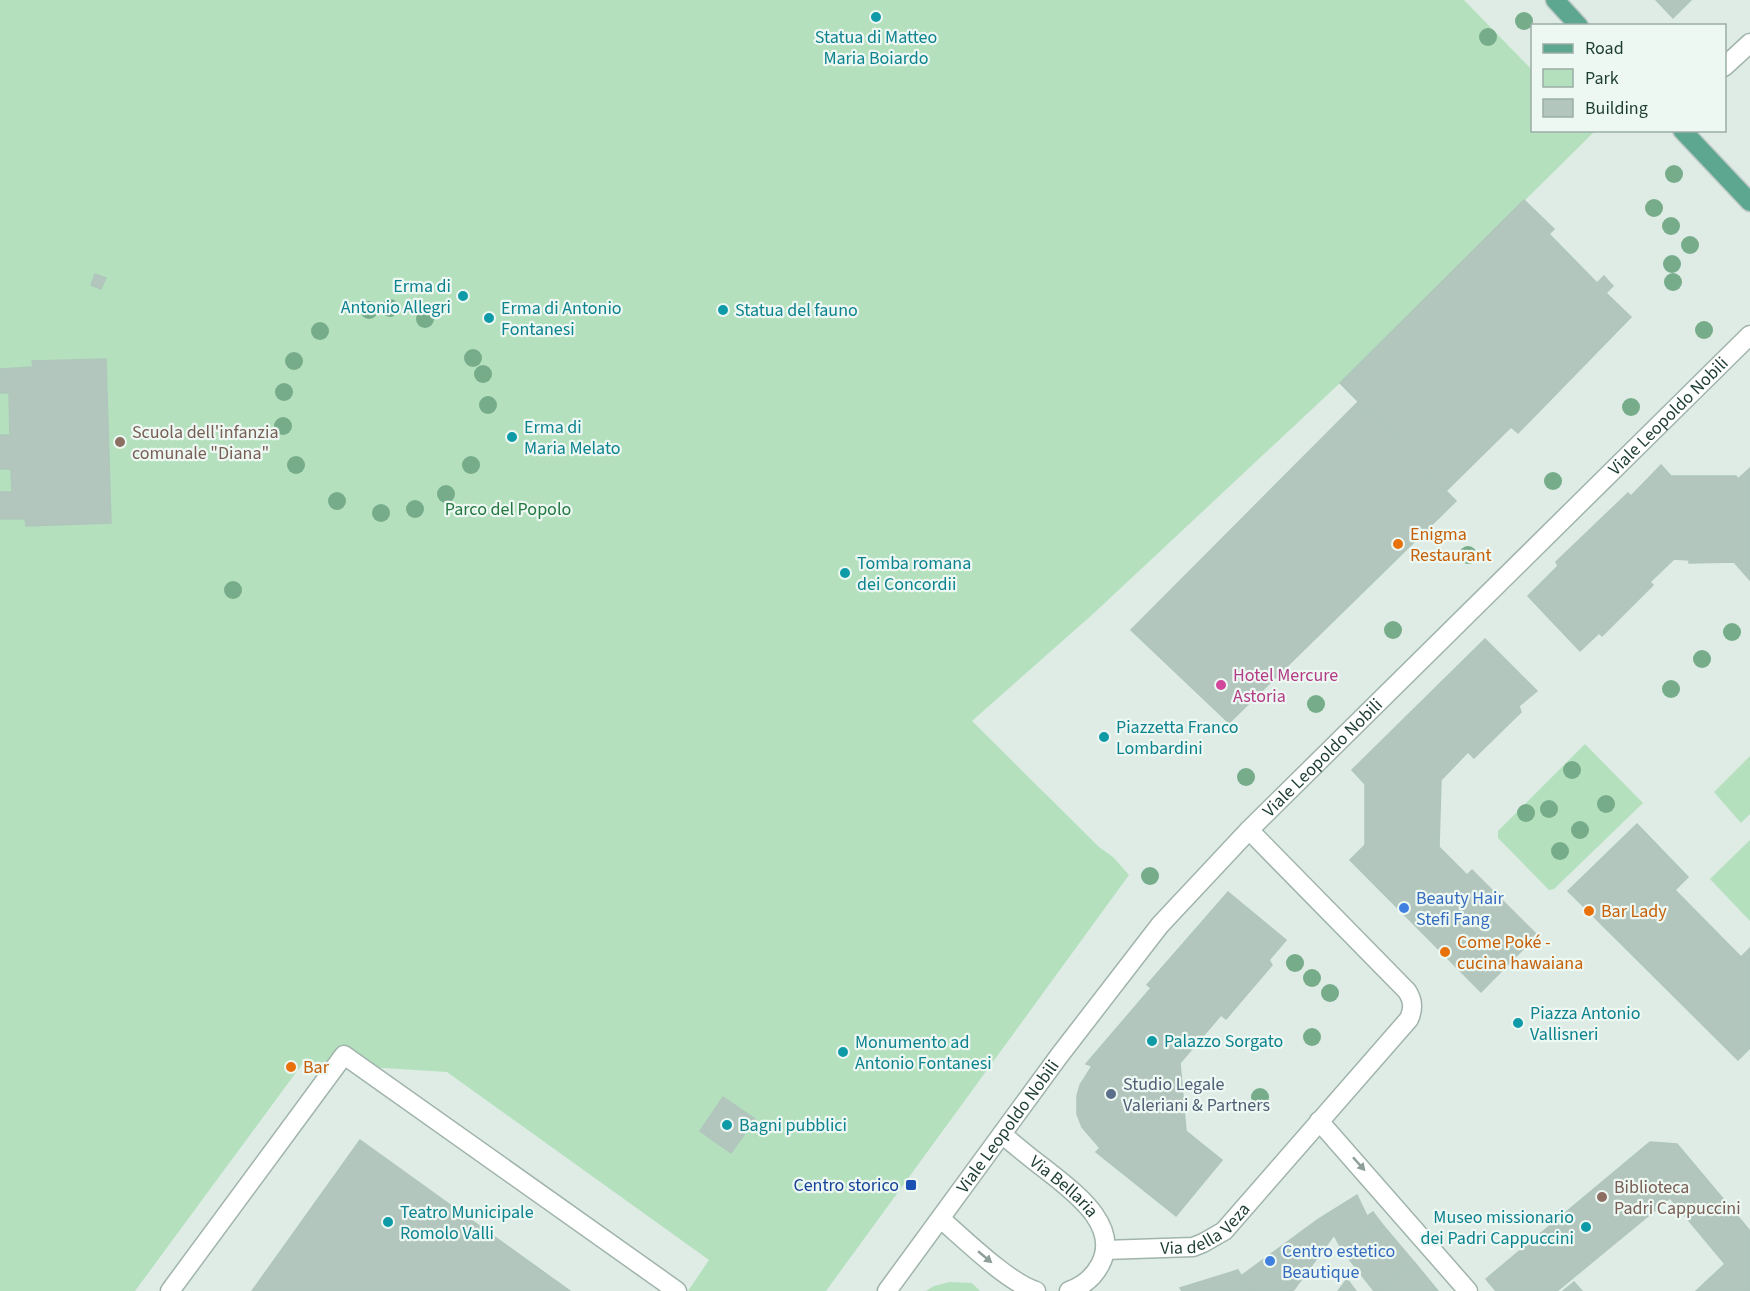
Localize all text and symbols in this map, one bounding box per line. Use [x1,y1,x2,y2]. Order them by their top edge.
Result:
marker: Statua di Matteo Maria Boiardo [869,10,883,24]
legend [1531,24,1726,132]
place label: Statua di Matteo Maria Boiardo [815,25,937,71]
text: Road [1585,36,1624,61]
text: Park [1585,66,1619,91]
text: Building [1585,96,1648,121]
place label: Erma di Antonio Allegri [341,274,451,320]
marker: Erma di Antonio Allegri [456,289,470,303]
place label: Erma di Antonio Fontanesi [501,296,622,342]
place label: Statua del fauno [735,298,858,323]
marker: Statua del fauno [716,303,730,317]
marker: Erma di Antonio Fontanesi [482,311,496,325]
street label: Viale Leopoldo Nobili [1603,351,1734,481]
place label: Erma di Maria Melato [524,415,621,461]
place label: Scuola dell'infanzia comunale "Diana" [132,420,278,466]
marker: Erma di Maria Melato [505,430,519,444]
marker: Scuola dell'infanzia comunale "Diana" [113,435,127,449]
park label: Parco del Popolo [445,497,571,522]
place label: Enigma Restaurant [1410,522,1492,568]
marker: Enigma Restaurant [1391,537,1405,551]
place label: Tomba romana dei Concordii [857,551,971,597]
marker: Tomba romana dei Concordii [838,566,852,580]
place label: Hotel Mercure Astoria [1233,663,1338,709]
marker: Hotel Mercure Astoria [1214,678,1228,692]
street label: Viale Leopoldo Nobili [1257,693,1388,823]
place label: Piazzetta Franco Lombardini [1116,715,1239,761]
marker: Piazzetta Franco Lombardini [1097,730,1111,744]
place label: Beauty Hair Stefi Fang [1416,886,1504,932]
place label: Bar Lady [1601,899,1667,924]
marker: Beauty Hair Stefi Fang [1397,901,1411,915]
marker: Bar Lady [1582,904,1596,918]
place label: Come Poké - cucina hawaiana [1457,930,1583,976]
marker: Come Poké - cucina hawaiana [1438,945,1452,959]
place label: Piazza Antonio Vallisneri [1530,1001,1641,1047]
marker: Piazza Antonio Vallisneri [1511,1016,1525,1030]
place label: Palazzo Sorgato [1164,1029,1283,1054]
place label: Monumento ad Antonio Fontanesi [855,1030,992,1076]
marker: Palazzo Sorgato [1145,1034,1159,1048]
marker: Monumento ad Antonio Fontanesi [836,1045,850,1059]
place label: Bar [303,1055,330,1080]
street label: Viale Leopoldo Nobili [951,1055,1065,1199]
marker: Bar [284,1060,298,1074]
place label: Studio Legale Valeriani & Partners [1123,1072,1270,1118]
marker: Studio Legale Valeriani & Partners [1104,1087,1118,1101]
place label: Bagni pubblici [739,1113,847,1138]
marker: Bagni pubblici [720,1118,734,1132]
street label: Via Bellaria [1024,1150,1104,1223]
one-way arrow [1352,1156,1365,1171]
place label: Centro storico [793,1173,899,1198]
place label: Biblioteca Padri Cappuccini [1614,1175,1741,1221]
marker: Centro storico [904,1178,918,1192]
marker: Biblioteca Padri Cappuccini [1595,1190,1609,1204]
street label: Via della Veza [1160,1198,1256,1261]
place label: Teatro Municipale Romolo Valli [400,1200,534,1246]
place label: Museo missionario dei Padri Cappuccini [1420,1205,1574,1251]
marker: Teatro Municipale Romolo Valli [381,1215,395,1229]
marker: Museo missionario dei Padri Cappuccini [1579,1220,1593,1234]
place label: Centro estetico Beautique [1282,1239,1395,1285]
one-way arrow [977,1250,992,1263]
marker: Centro estetico Beautique [1263,1254,1277,1268]

